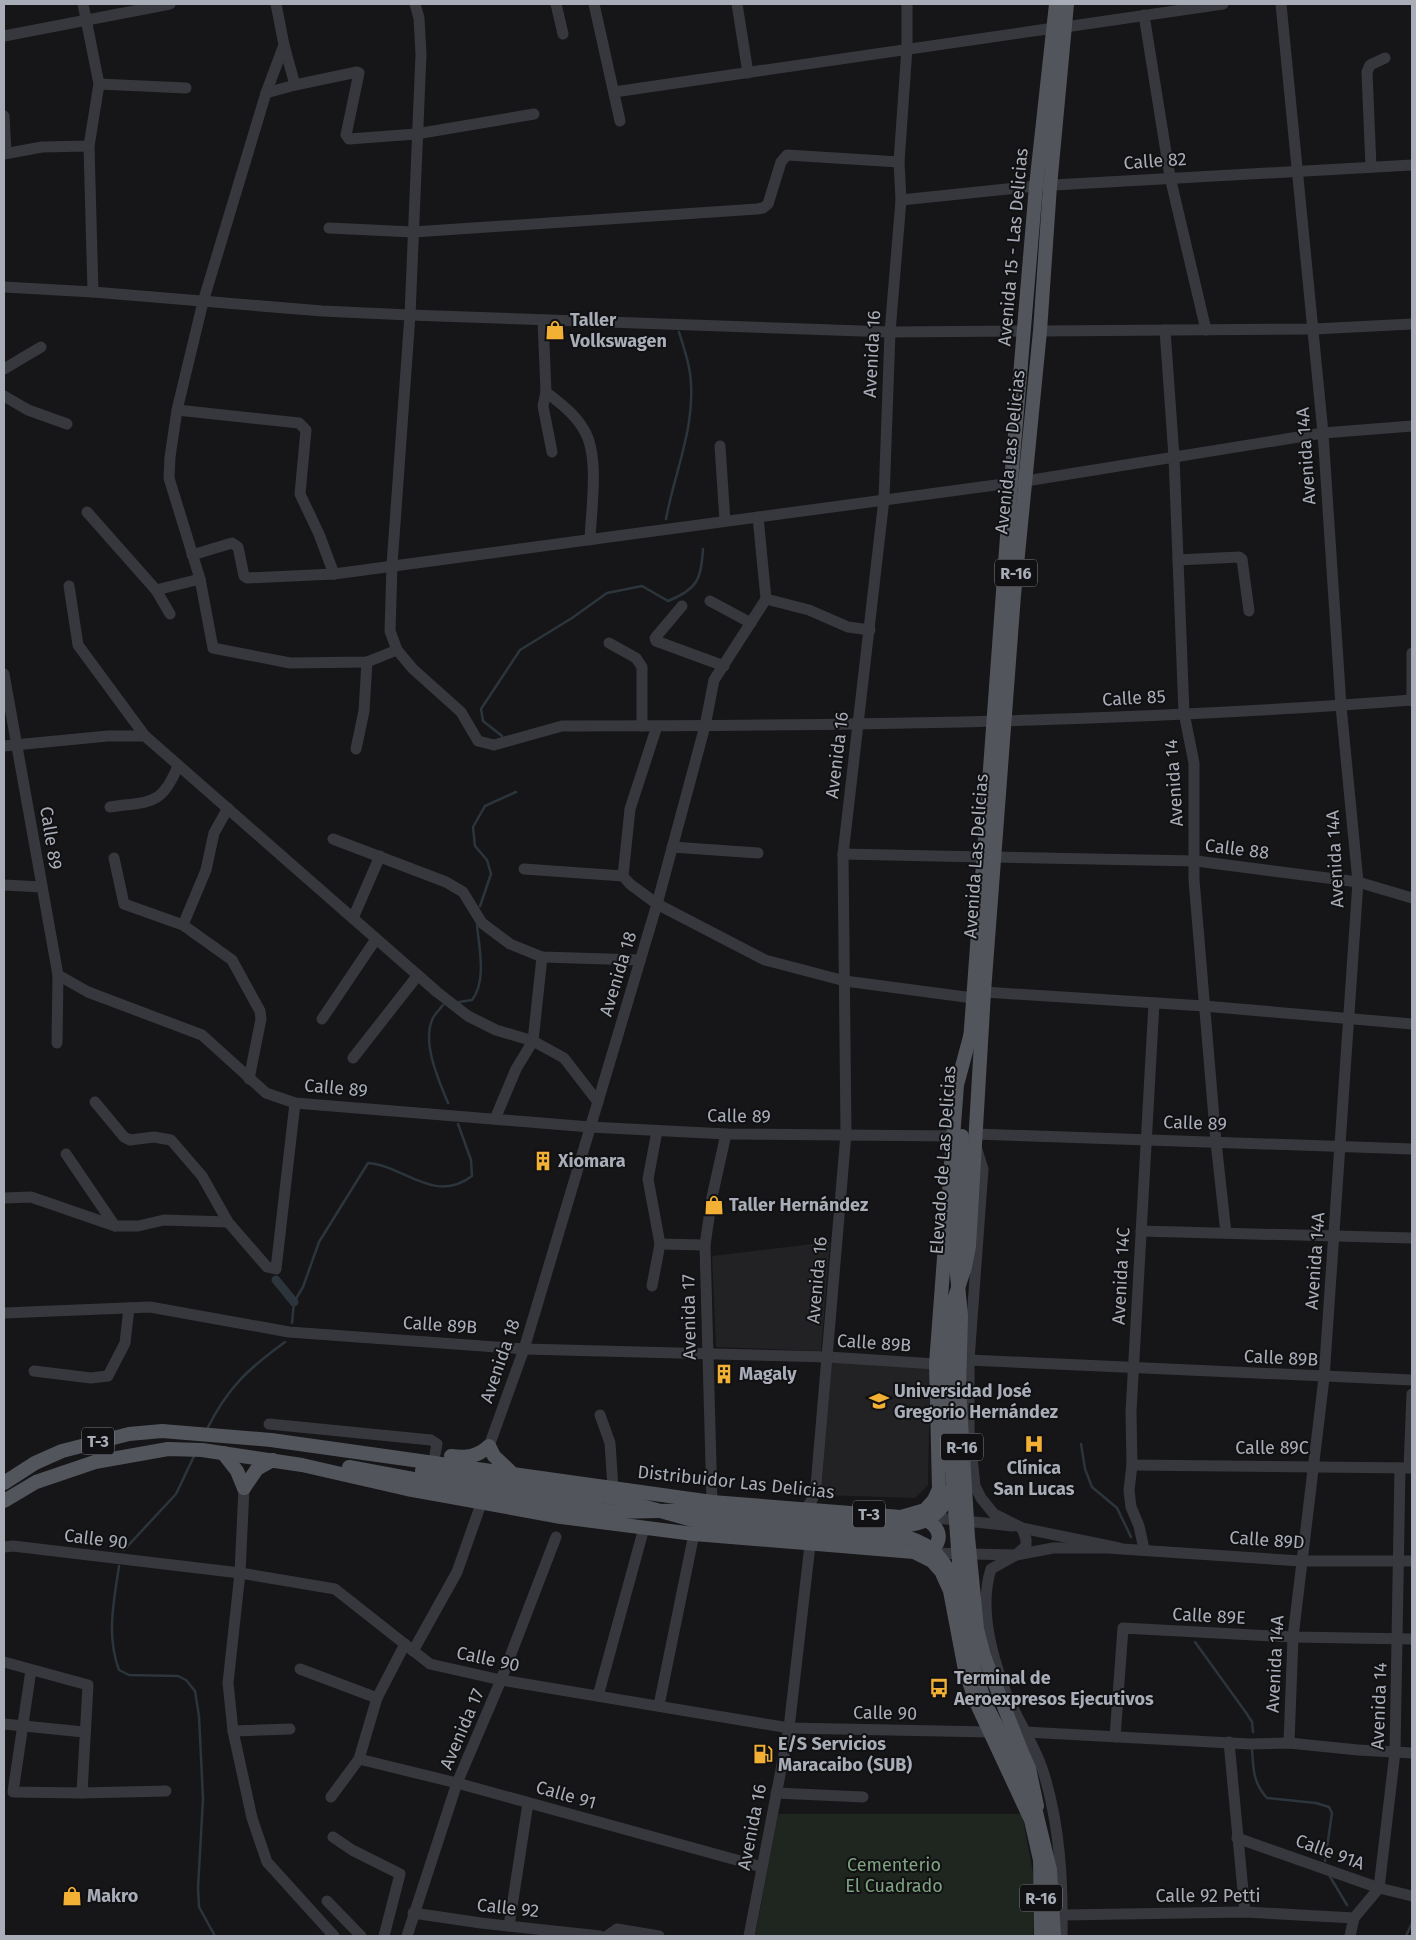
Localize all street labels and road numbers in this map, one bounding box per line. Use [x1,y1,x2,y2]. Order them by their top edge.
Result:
street label: Avenida 15 - Las Delicias [993,147,1033,347]
street label: Calle 82 [1123,148,1187,174]
street label: Avenida 16 [859,310,885,398]
street label: Avenida Las Delicias [990,369,1030,535]
street label: Avenida 14A [1292,406,1320,505]
road number: R-16 [995,560,1037,586]
street label: Calle 85 [1102,685,1166,711]
street label: Avenida 16 [821,710,853,800]
street label: Avenida 14 [1160,738,1188,827]
street label: Avenida Las Delicias [959,773,993,939]
street label: Calle 89 [35,805,67,871]
street label: Avenida 14A [1321,809,1349,908]
street label: Calle 88 [1204,834,1270,864]
street label: Avenida 18 [595,929,641,1019]
street label: Elevado de Las Delicias [925,1065,961,1255]
street label: Calle 89 [303,1074,369,1102]
street label: Calle 89 [707,1104,771,1128]
street label: Calle 89 [1163,1111,1227,1135]
street label: Avenida 14A [1301,1211,1329,1310]
street label: Avenida 14C [1107,1227,1135,1325]
street label: Avenida 16 [802,1236,832,1324]
street label: Avenida 17 [677,1274,701,1360]
street label: Calle 89B [402,1311,478,1339]
street label: Avenida 18 [475,1316,525,1406]
street label: Calle 89B [836,1329,912,1357]
street label: Calle 89B [1243,1345,1319,1371]
road number: T-3 [82,1428,114,1454]
road number: R-16 [941,1434,983,1460]
street label: Calle 89C [1235,1437,1309,1459]
street label: Distribuidor Las Delicias [636,1461,836,1503]
road number: T-3 [853,1500,885,1528]
street label: Calle 90 [63,1524,129,1554]
street label: Calle 89D [1229,1526,1305,1554]
street label: Calle 89E [1172,1603,1246,1629]
street label: Avenida 14A [1261,1614,1289,1713]
street label: Calle 90 [454,1642,522,1676]
street label: Avenida 14 [1366,1662,1392,1750]
street label: Avenida 17 [435,1685,489,1773]
street label: Calle 90 [853,1701,917,1725]
street label: Calle 91 [533,1776,599,1814]
street label: Avenida 16 [733,1782,771,1872]
street label: Calle 91A [1293,1829,1368,1875]
road number: R-16 [1020,1885,1062,1912]
street label: Calle 92 Petti [1155,1885,1261,1907]
street label: Calle 92 [476,1894,540,1922]

